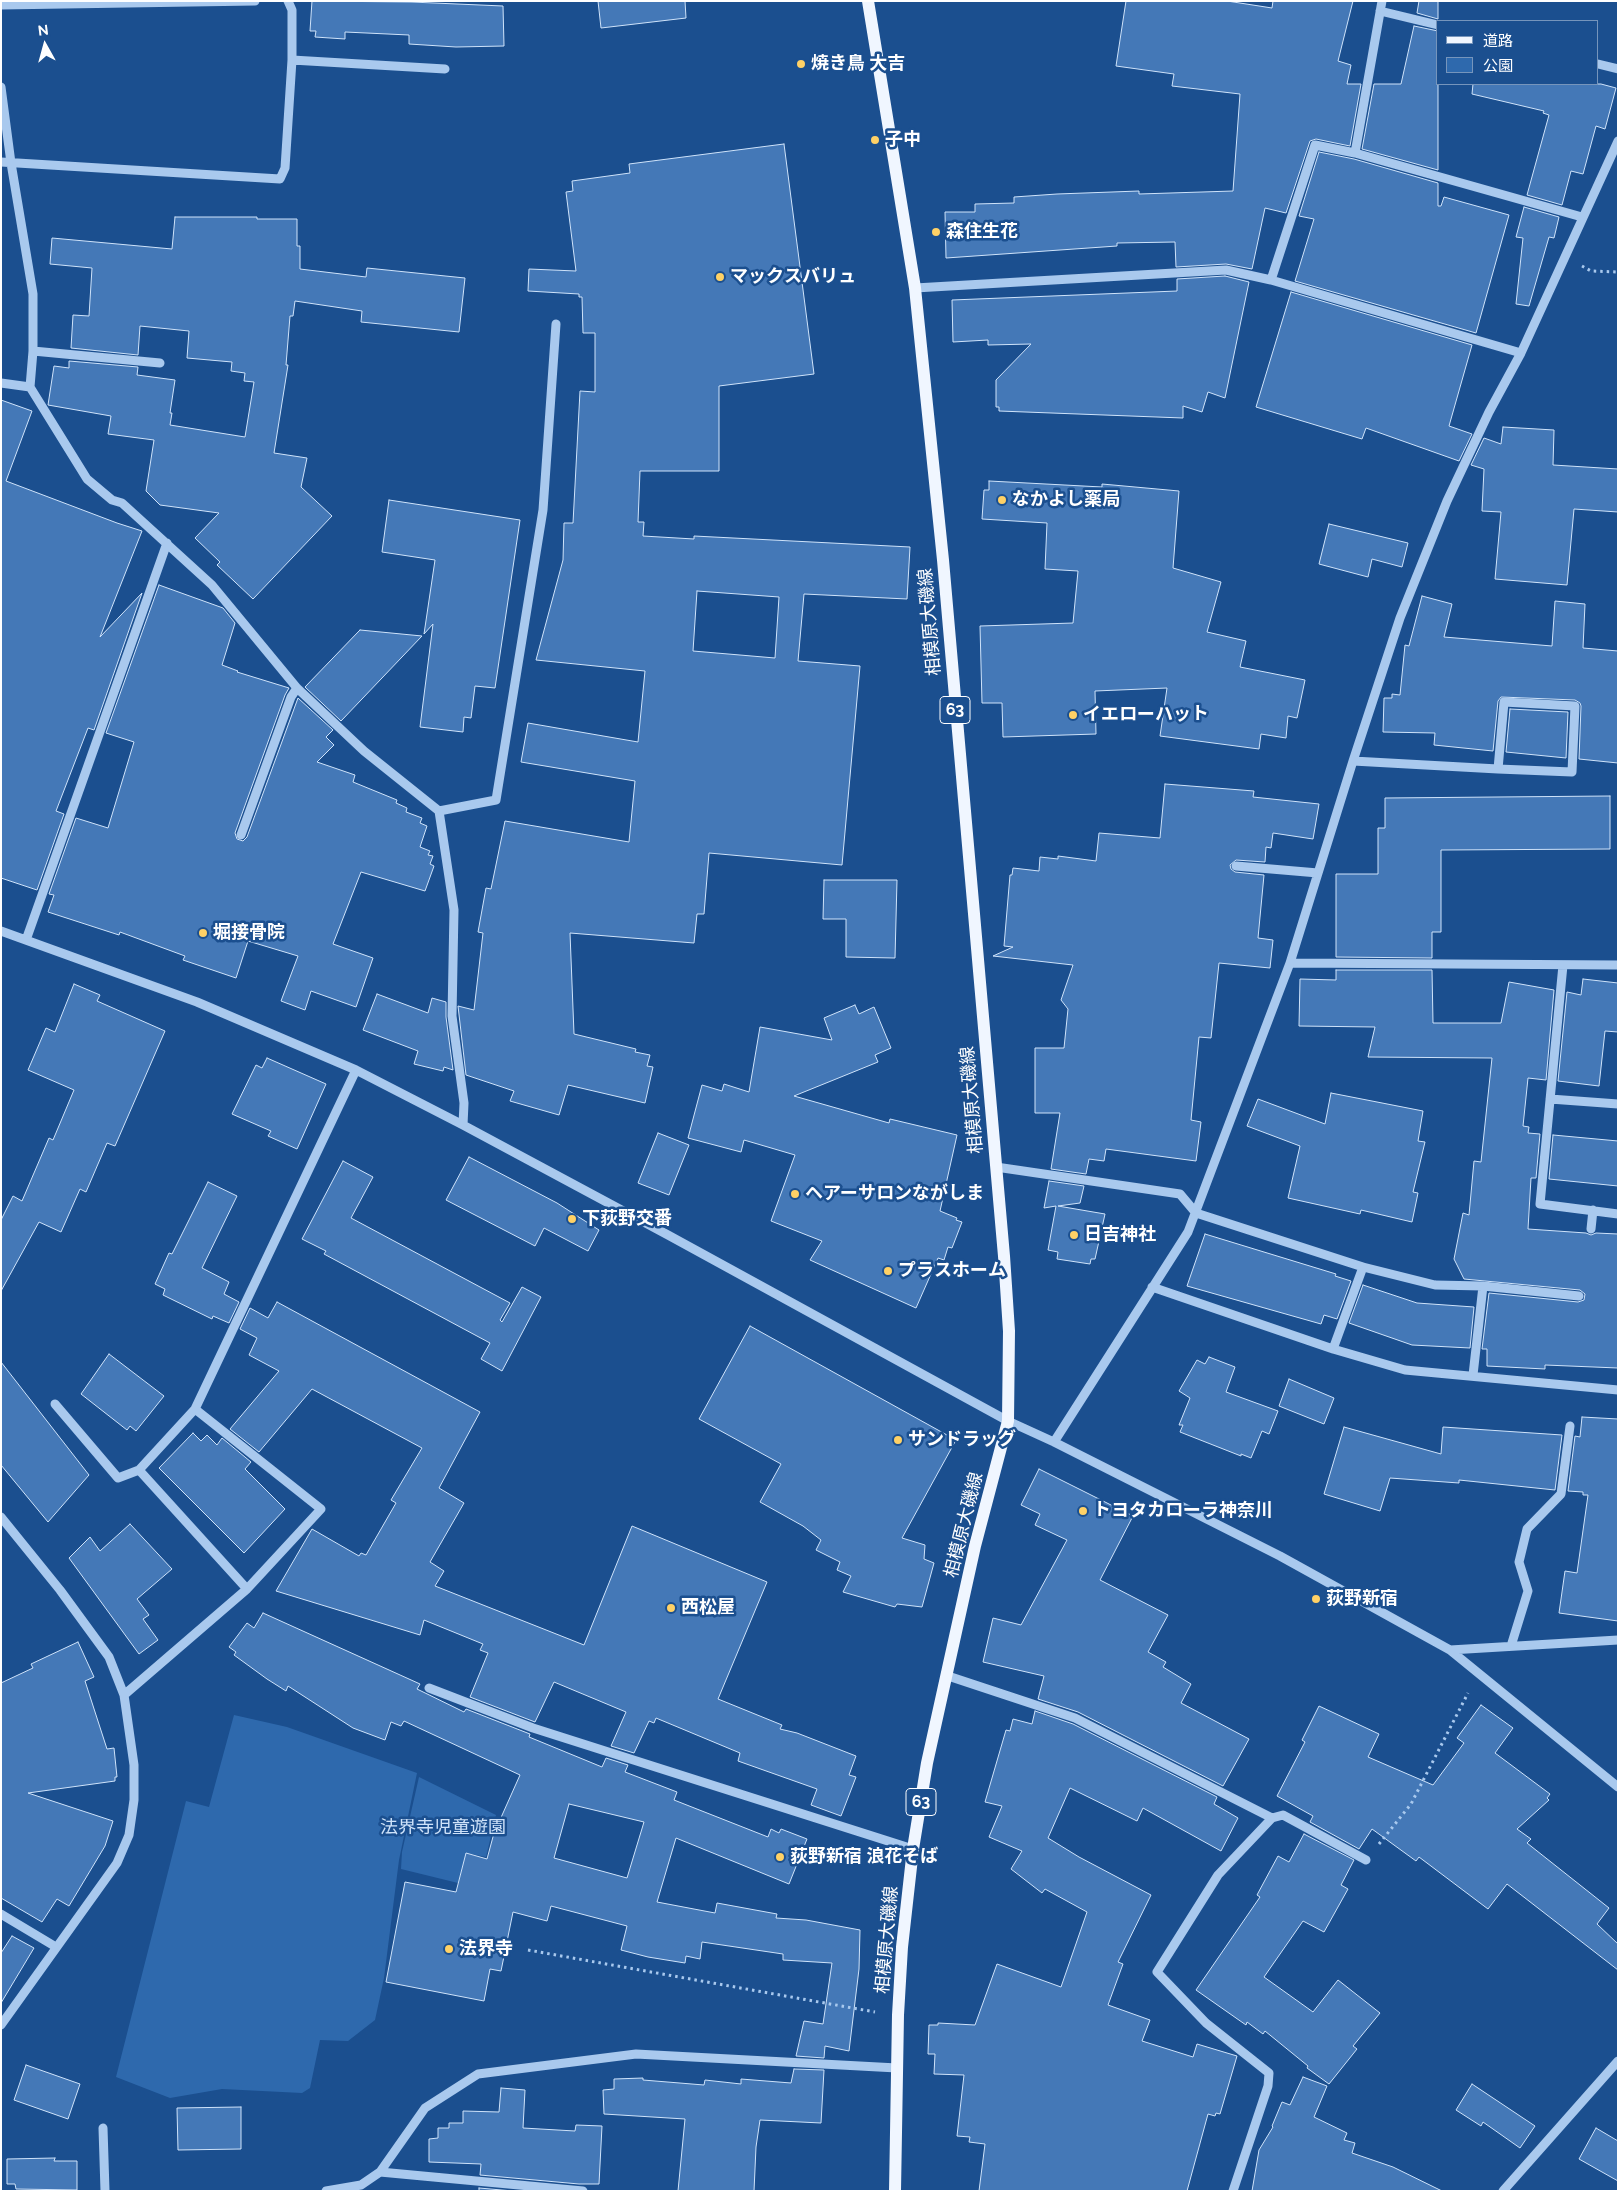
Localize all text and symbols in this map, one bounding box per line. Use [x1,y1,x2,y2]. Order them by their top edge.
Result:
north arrow [20,20,70,70]
legend [1436,20,1599,85]
text: N [37,22,49,39]
text: 道路 [1483,32,1513,50]
place label: 焼き鳥 大吉 [811,53,905,75]
text: 公園 [1483,57,1513,75]
marker: 焼き鳥 大吉 [795,58,807,70]
place label: 子中 [885,129,921,151]
marker: 子中 [869,134,881,146]
place label: 森住生花 [946,221,1018,243]
marker: 森住生花 [930,226,942,238]
place label: マックスバリュ [730,266,856,288]
marker: マックスバリュ [714,271,726,283]
place label: なかよし薬局 [1012,489,1120,511]
marker: なかよし薬局 [996,494,1008,506]
street label: 相模原大磯線 [915,567,945,677]
road number: 63 [940,696,970,724]
place label: イエローハット [1083,704,1209,726]
marker: イエローハット [1067,709,1079,721]
place label: 堀接骨院 [213,922,285,944]
marker: 堀接骨院 [197,927,209,939]
street label: 相模原大磯線 [957,1045,987,1155]
place label: ヘアーサロンながしま [805,1183,984,1205]
marker: ヘアーサロンながしま [789,1188,801,1200]
place label: 下荻野交番 [582,1208,672,1230]
marker: 下荻野交番 [566,1213,578,1225]
place label: 日吉神社 [1084,1224,1156,1246]
marker: 日吉神社 [1068,1229,1080,1241]
place label: プラスホーム [898,1260,1006,1282]
marker: プラスホーム [882,1265,894,1277]
place label: サンドラッグ [908,1429,1016,1451]
marker: サンドラッグ [892,1434,904,1446]
street label: 相模原大磯線 [940,1470,988,1580]
place label: トヨタカローラ神奈川 [1093,1500,1273,1522]
marker: トヨタカローラ神奈川 [1077,1505,1089,1517]
place label: 荻野新宿 [1326,1588,1398,1610]
marker: 荻野新宿 [1310,1593,1322,1605]
place label: 西松屋 [681,1597,735,1619]
marker: 西松屋 [665,1602,677,1614]
road number: 63 [906,1788,936,1815]
park label: 法界寺児童遊園 [380,1817,506,1839]
place label: 荻野新宿 浪花そば [790,1846,938,1868]
marker: 荻野新宿 浪花そば [774,1851,786,1863]
street label: 相模原大磯線 [872,1885,902,1995]
place label: 法界寺 [459,1938,513,1960]
marker: 法界寺 [443,1943,455,1955]

